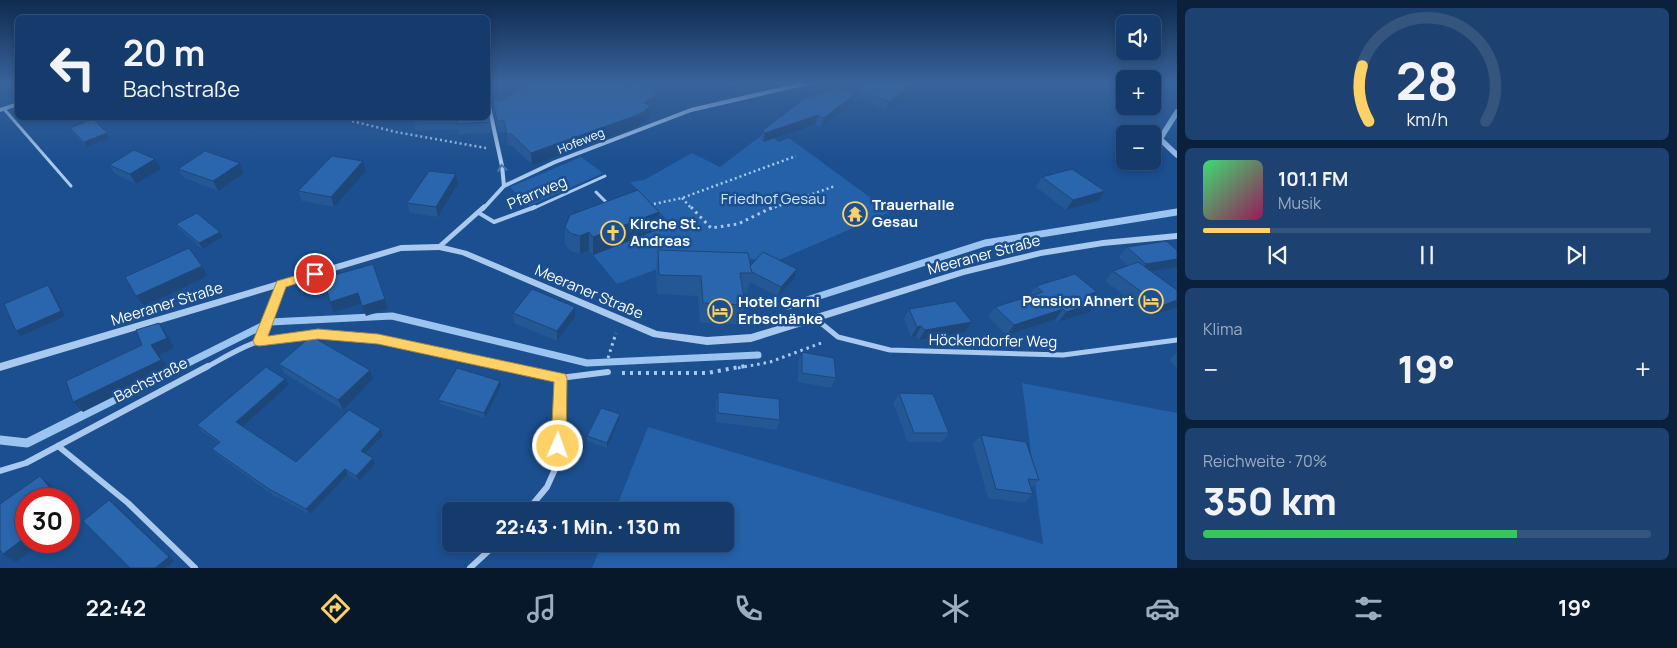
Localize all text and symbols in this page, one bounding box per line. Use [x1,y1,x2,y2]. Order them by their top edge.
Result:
map controls [1116,15,1161,170]
button: sound [1116,15,1161,60]
text: 20 m [123,29,205,77]
icon: left [40,35,105,100]
text: 28 [1396,45,1458,116]
button: + [1116,70,1161,115]
text: Bachstraße [123,74,240,104]
text: km/h [1406,107,1448,131]
street label: Hofeweg [555,123,607,158]
button: − [1116,125,1161,170]
one-way arrow [497,163,508,171]
text: 101.1 FM [1278,166,1348,192]
street label: Pfarrweg [504,171,570,214]
park label: Friedhof Gesau [721,188,825,209]
text: Musik [1278,192,1321,214]
place label: Trauerhalle Gesau [872,194,955,232]
temple icon: Trauerhalle Gesau [842,201,868,227]
place label: Kirche St. Andreas [630,213,701,251]
church icon: Kirche St. Andreas [600,220,626,246]
street label: Meeraner Straße [925,229,1043,280]
icon: previous [1264,241,1292,269]
icon: pause [1413,241,1441,269]
icon: next [1562,241,1590,269]
pin [294,253,336,295]
street label: Meeraner Straße [532,259,647,324]
icon: arrive [301,260,329,288]
street label: Meeraner Straße [108,276,226,331]
hotel icon: Pension Ahnert [1138,288,1164,314]
place label: Pension Ahnert [1022,290,1134,311]
place label: Hotel Garni Erbschänke [738,291,823,329]
hotel icon: Hotel Garni Erbschänke [707,298,733,324]
text: Klima [1203,318,1242,340]
street label: Höckendorfer Weg [929,329,1057,352]
text: 19° [1397,342,1455,394]
text: − [1203,350,1218,388]
text: + [1635,350,1651,388]
street label: Bachstraße [110,352,191,407]
position arrow [531,419,583,471]
text: Reichweite · 70% [1203,450,1327,472]
text: 350 km [1203,474,1337,526]
speed limit sign: 30 [15,488,80,553]
text: 22:43 · 1 Min. · 130 m [496,514,680,540]
icon: directions [318,591,353,626]
icon: music [524,591,559,626]
icon: phone [731,591,766,626]
icon: climate [938,591,973,626]
icon: car [1145,591,1180,626]
icon: filters [1351,591,1386,626]
text: 22:42 [86,593,146,623]
text: 19° [1558,593,1591,623]

